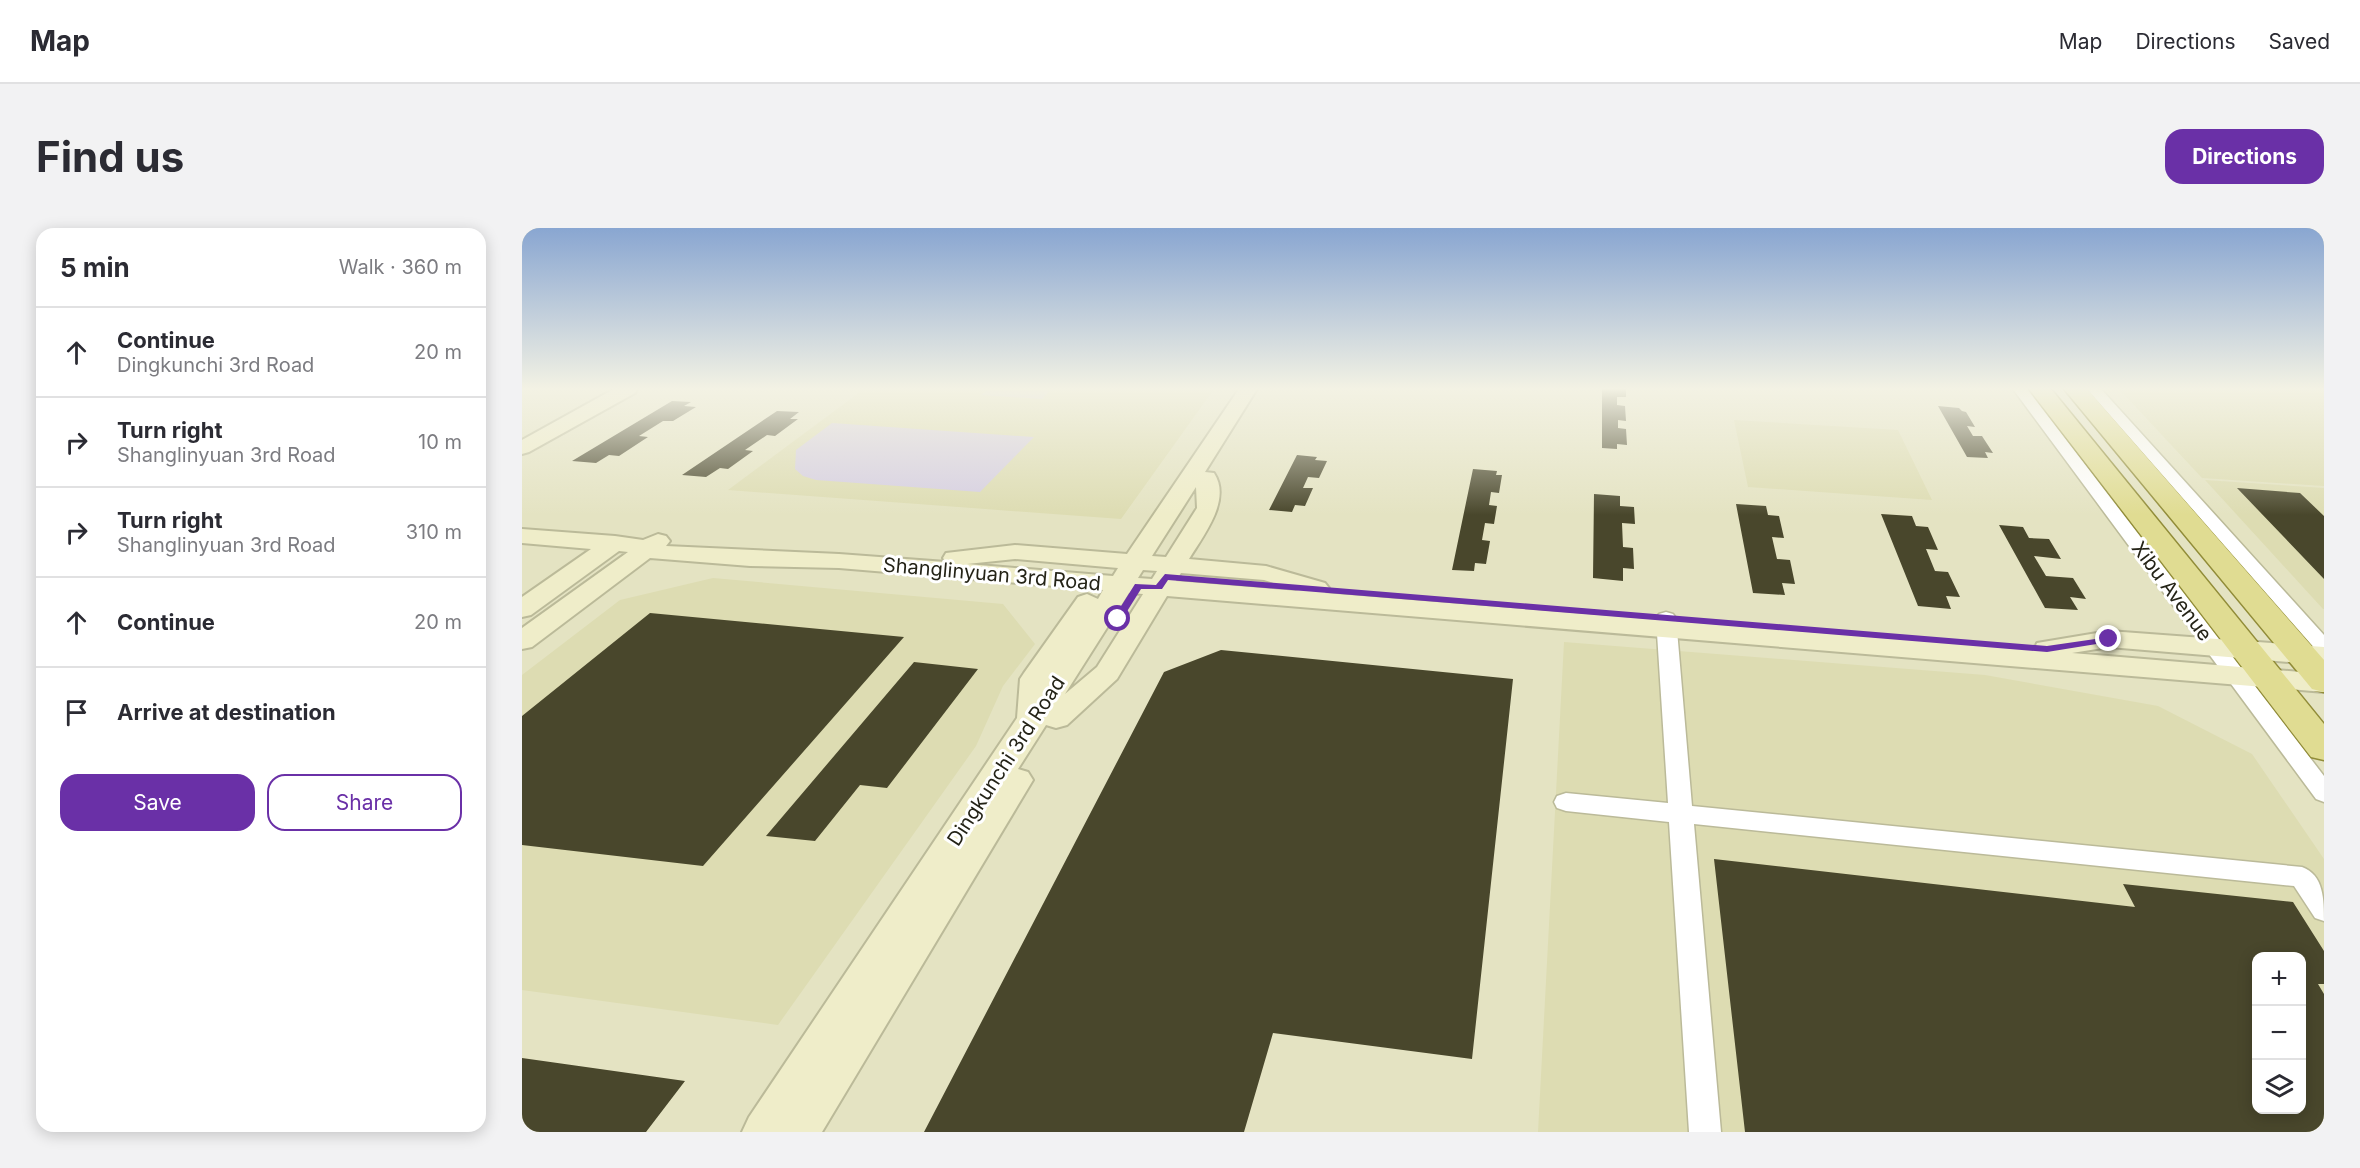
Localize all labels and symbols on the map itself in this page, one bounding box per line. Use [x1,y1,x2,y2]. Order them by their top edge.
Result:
street label: Xibu Avenue [2127,536,2217,646]
street label: Shanglinyuan 3rd Road [882,553,1102,595]
route start [1104,605,1130,631]
route end [2095,625,2121,651]
street label: Dingkunchi 3rd Road [942,672,1070,850]

